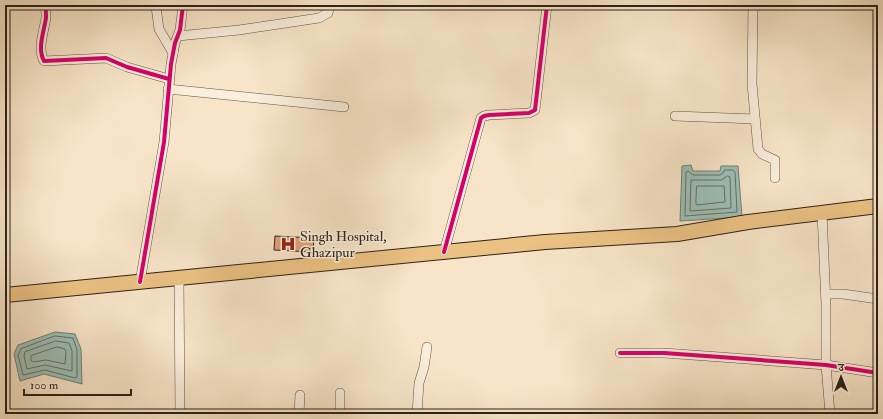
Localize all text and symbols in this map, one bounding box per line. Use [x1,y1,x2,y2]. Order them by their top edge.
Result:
place label: Singh Hospital, Ghazipur [300,228,387,262]
hospital icon: Singh Hospital, Ghazipur [279,235,297,253]
north arrow [821,357,861,397]
text: उ [837,361,845,374]
scale bar [24,371,131,397]
text: 100 m [30,378,59,393]

